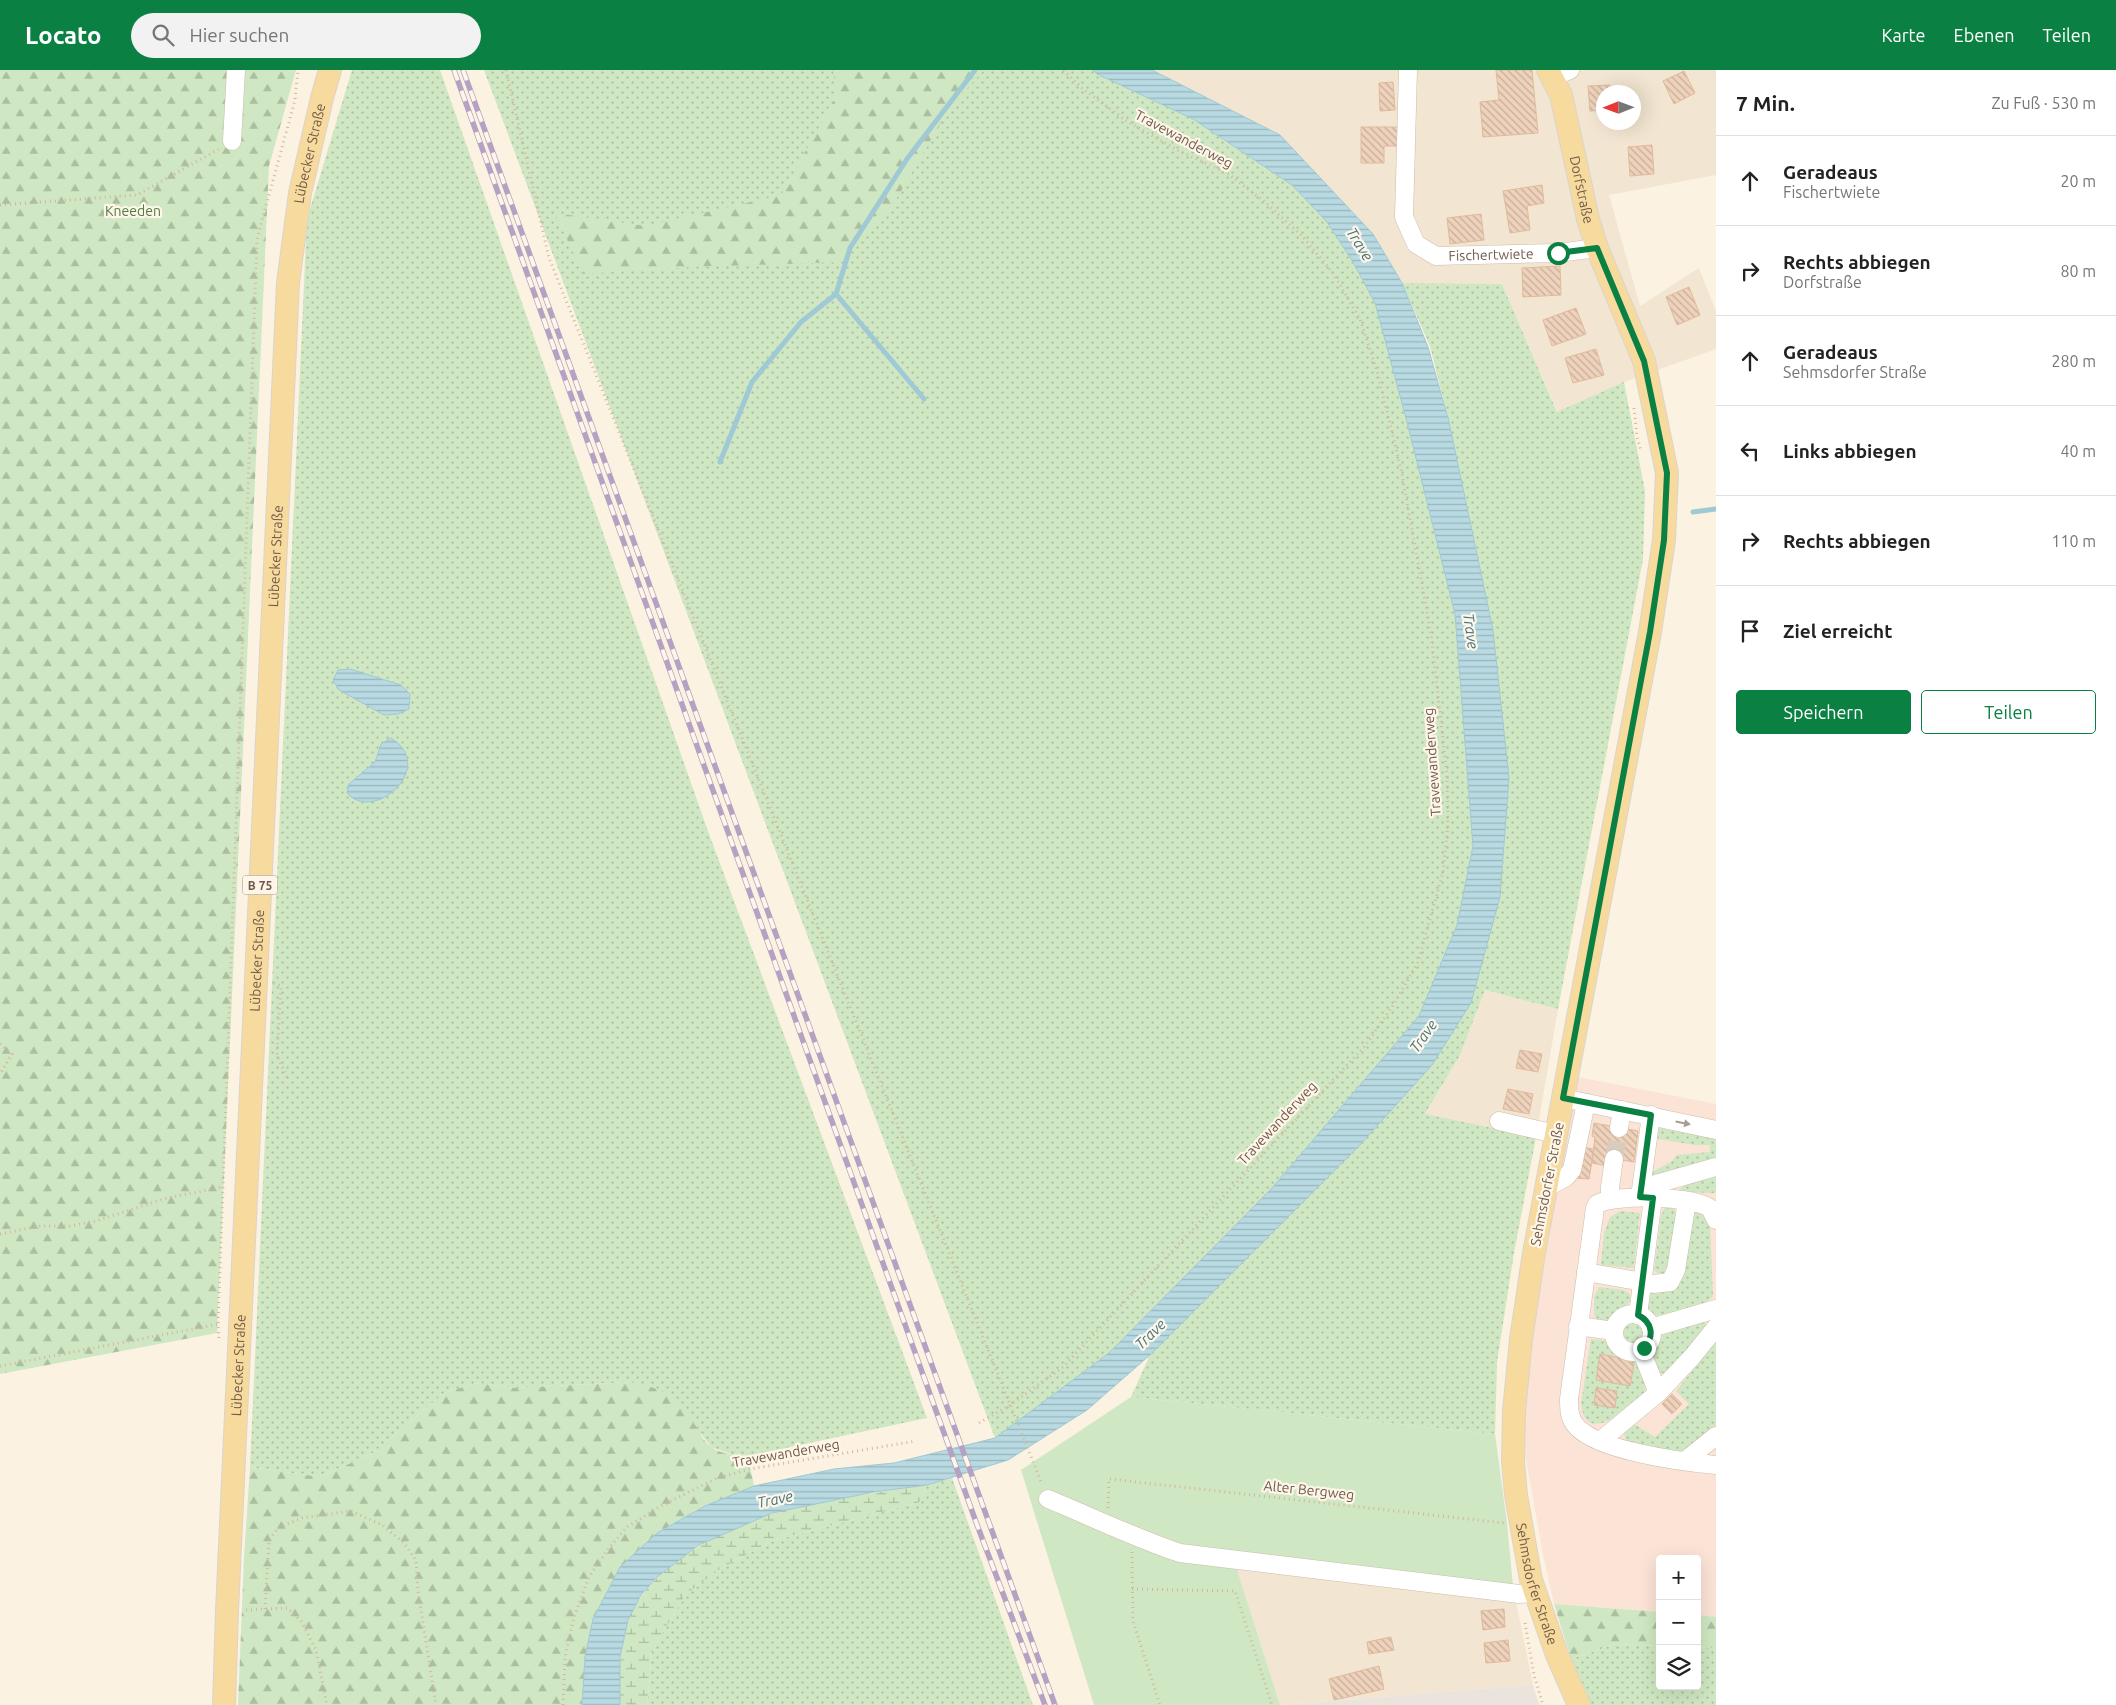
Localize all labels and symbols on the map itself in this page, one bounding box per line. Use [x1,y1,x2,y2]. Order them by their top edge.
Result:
north arrow [1596,85,1641,130]
street label: Lübecker Straße [291,102,329,204]
street label: Travewanderweg [1132,106,1236,172]
street label: Dorfstraße [1566,154,1597,226]
park label: Kneeden [105,203,161,219]
water label: Trave [1343,224,1377,264]
route start [1547,242,1570,265]
street label: Fischertwiete [1448,246,1534,264]
street label: Lübecker Straße [265,505,286,608]
water label: Trave [1460,612,1482,650]
street label: Travewanderweg [1420,707,1444,817]
road number: B 75 [242,876,278,894]
street label: Lübecker Straße [247,909,267,1012]
water label: Trave [1406,1016,1441,1056]
street label: Travewanderweg [1234,1078,1320,1168]
one-way arrow [1676,1120,1692,1128]
street label: Sehmsdorfer Straße [1527,1121,1567,1247]
street label: Lübecker Straße [228,1314,249,1417]
water label: Trave [1131,1315,1169,1353]
route end [1633,1337,1656,1360]
street label: Travewanderweg [731,1436,841,1470]
street label: Alter Bergweg [1263,1477,1355,1503]
water label: Trave [756,1487,795,1511]
street label: Sehmsdorfer Straße [1513,1522,1561,1647]

